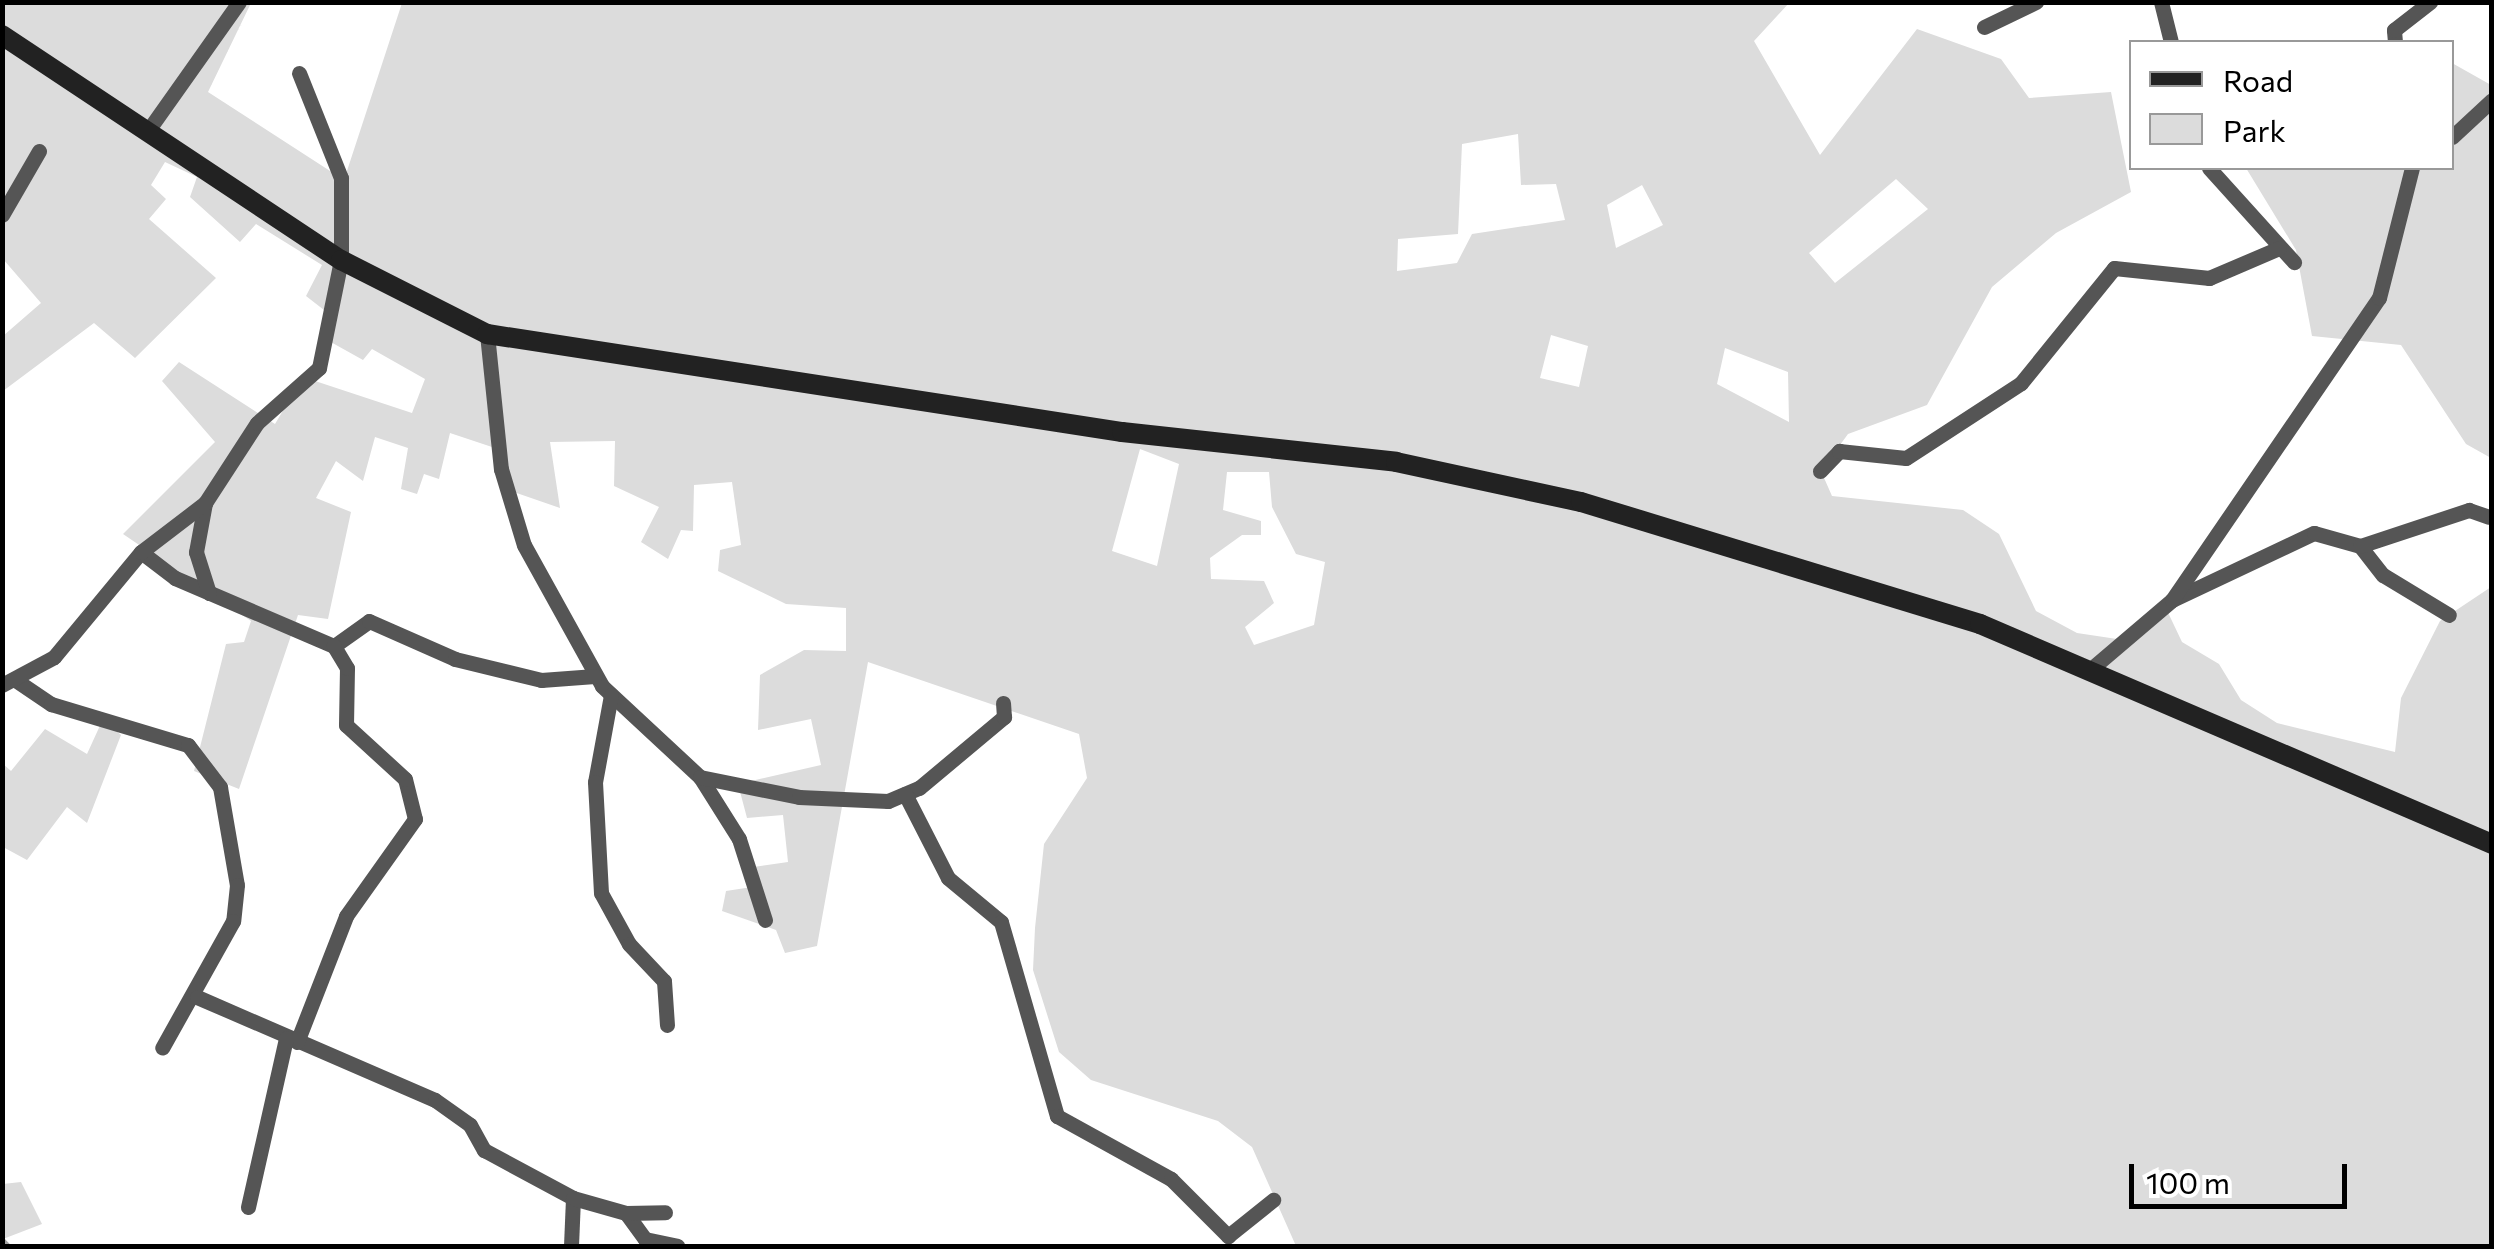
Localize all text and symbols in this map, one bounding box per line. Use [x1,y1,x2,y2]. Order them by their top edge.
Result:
legend [2129,40,2454,170]
text: Road [2223,61,2293,98]
text: Park [2223,111,2286,148]
scale bar [2134,1144,2352,1206]
text: 100 m [2146,1163,2230,1200]

